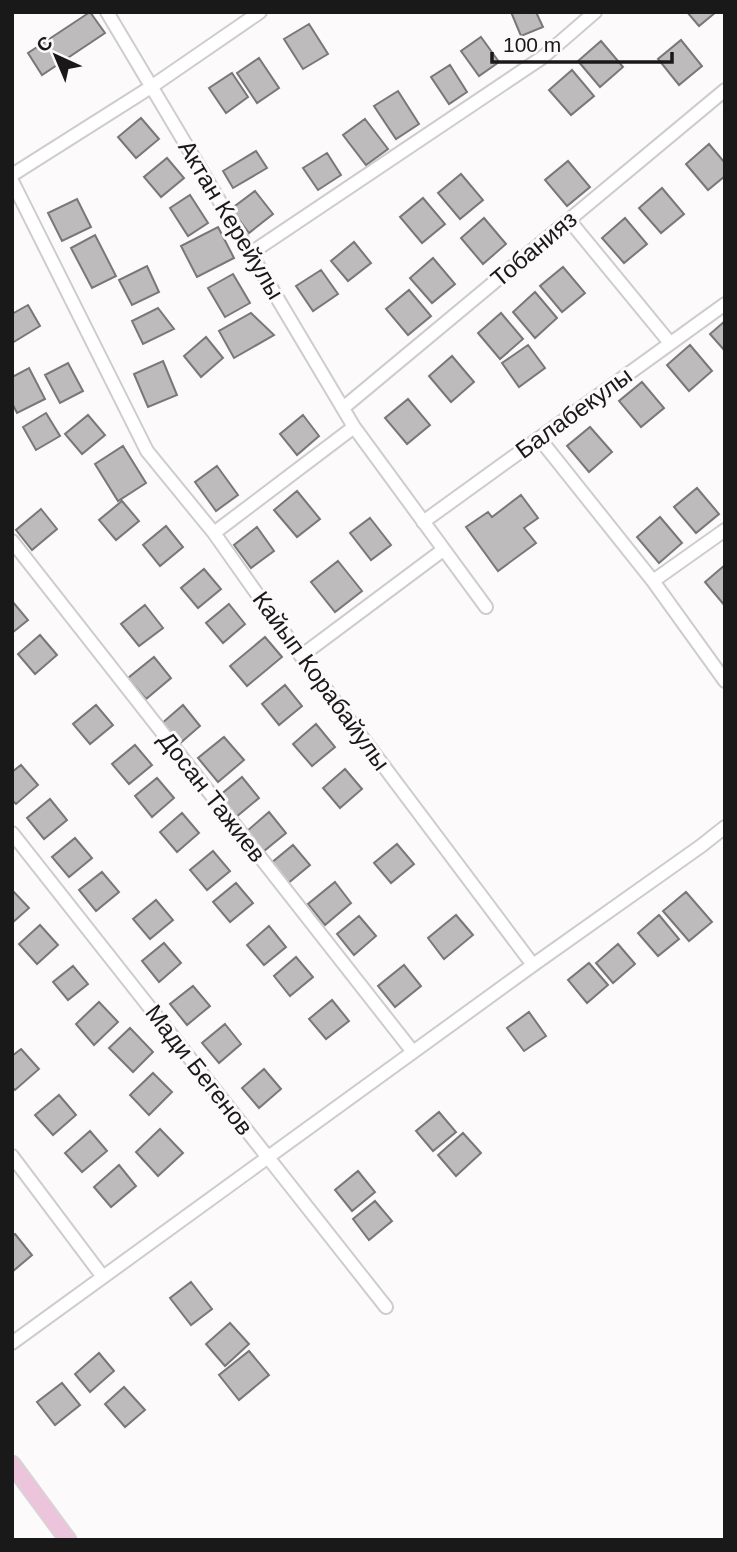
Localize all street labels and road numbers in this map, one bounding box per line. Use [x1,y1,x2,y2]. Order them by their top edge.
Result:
street label: Актан Керейулы [173,135,290,304]
street label: Тобанияз [485,205,582,292]
street label: Балабекулы [510,361,637,464]
street label: Кайып Корабайулы [247,586,395,775]
street label: Досан Тажиев [153,726,272,867]
street label: Мади Бегенов [140,999,259,1140]

